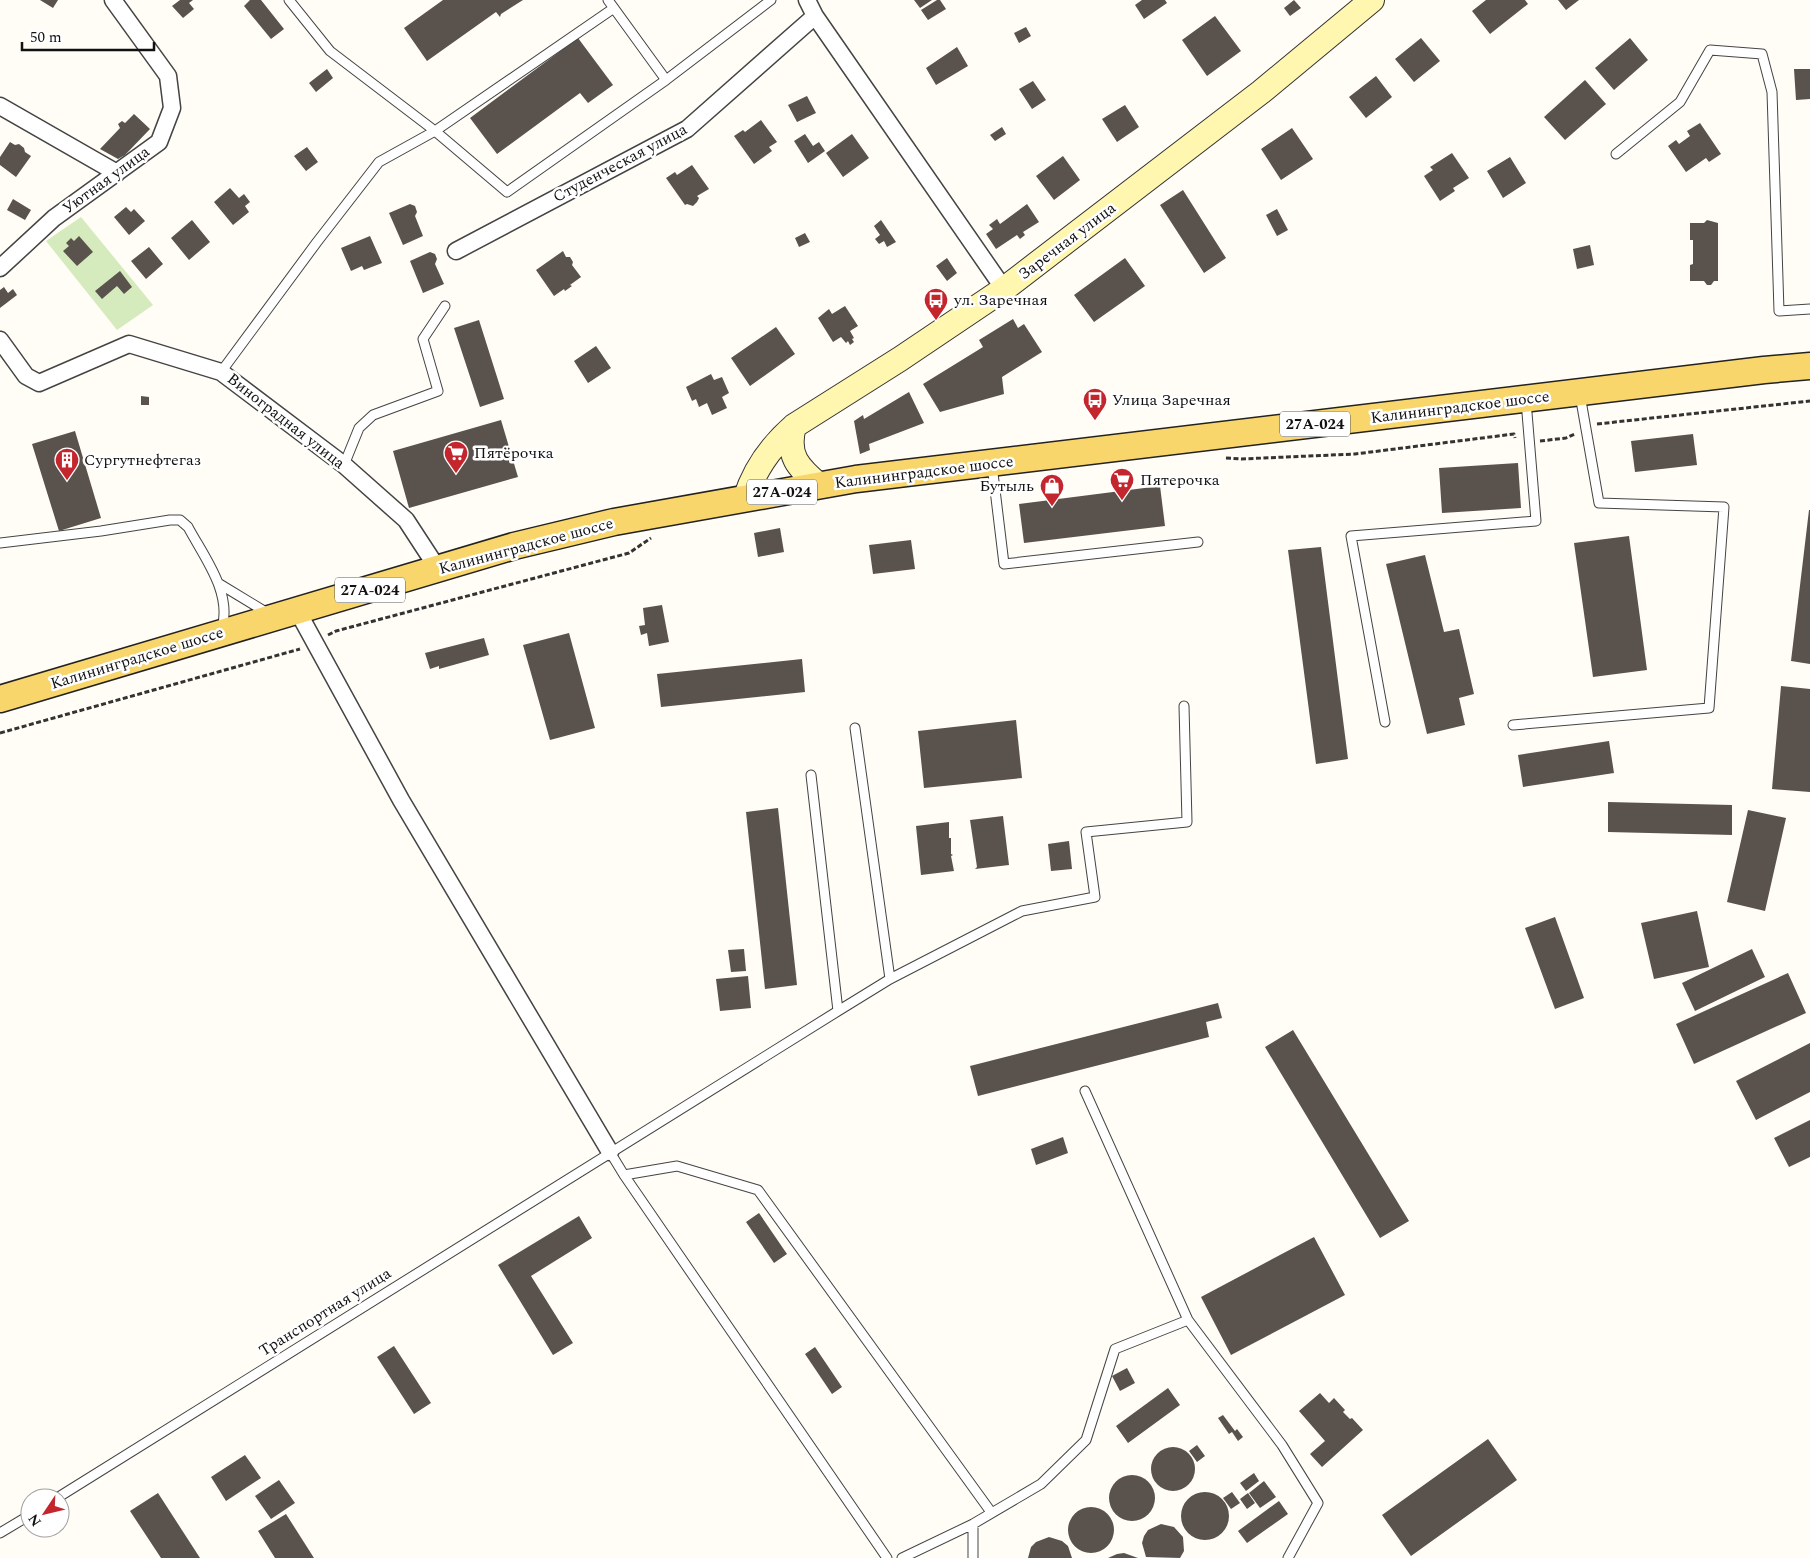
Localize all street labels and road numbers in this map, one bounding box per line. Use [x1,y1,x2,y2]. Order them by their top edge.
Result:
street label: Студенческая улица [549,117,692,209]
street label: Уютная улица [57,140,155,220]
street label: Заречная улица [1013,196,1121,286]
street label: Виноградная улица [222,367,350,475]
street label: Калининградское шоссе [1369,384,1551,430]
road number: 27А-024 [1280,412,1350,436]
street label: Калининградское шоссе [833,449,1015,495]
road number: 27А-024 [747,480,817,504]
street label: Калининградское шоссе [436,511,616,581]
road number: 27А-024 [335,578,405,602]
street label: Калининградское шоссе [47,620,227,696]
street label: Транспортная улица [254,1261,396,1362]

